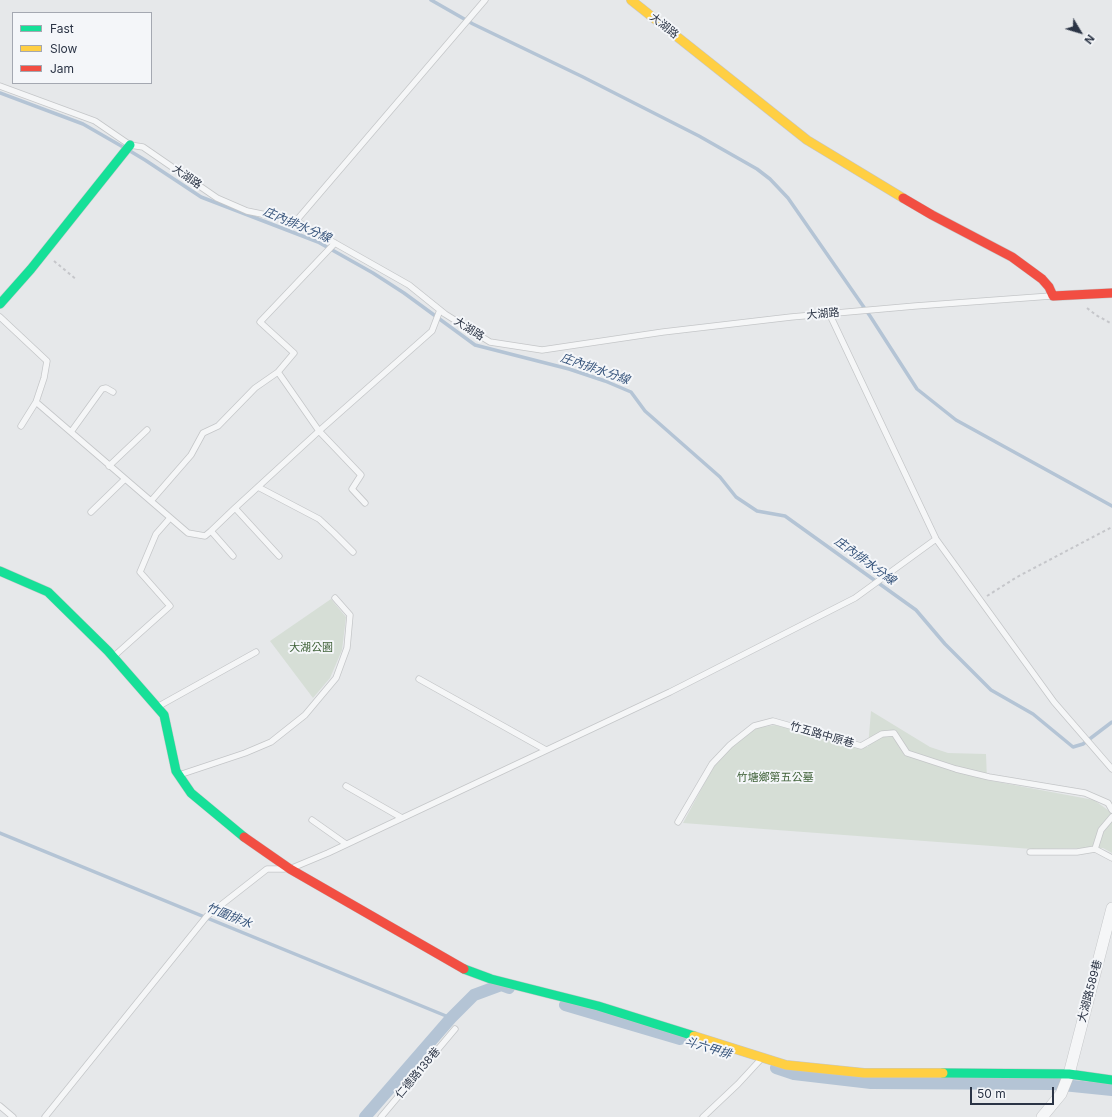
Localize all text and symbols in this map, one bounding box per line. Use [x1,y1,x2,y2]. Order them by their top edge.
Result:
street label: 大湖路 [647,10,681,42]
legend [12,12,152,84]
north arrow [1060,12,1100,52]
text: Fast [50,21,74,36]
text: N [1081,32,1098,47]
text: Slow [50,41,77,56]
text: Jam [50,61,74,76]
street label: 大湖路 [170,162,204,192]
water label: 庄內排水分線 [261,204,333,246]
street label: 大湖路 [806,306,840,322]
street label: 大湖路 [452,315,486,343]
water label: 庄內排水分線 [559,350,631,388]
water label: 庄內排水分線 [832,534,898,588]
park label: 大湖公園 [289,641,333,655]
street label: 竹五路中原巷 [788,720,856,750]
park label: 竹塘鄉第五公墓 [737,771,813,785]
water label: 竹圍排水 [204,900,254,932]
street label: 大湖路589巷 [1075,958,1105,1024]
water label: 斗六甲排 [683,1034,733,1062]
street label: 仁德路138巷 [393,1045,443,1101]
scale bar [972,1079,1056,1105]
text: 50 m [977,1086,1006,1101]

